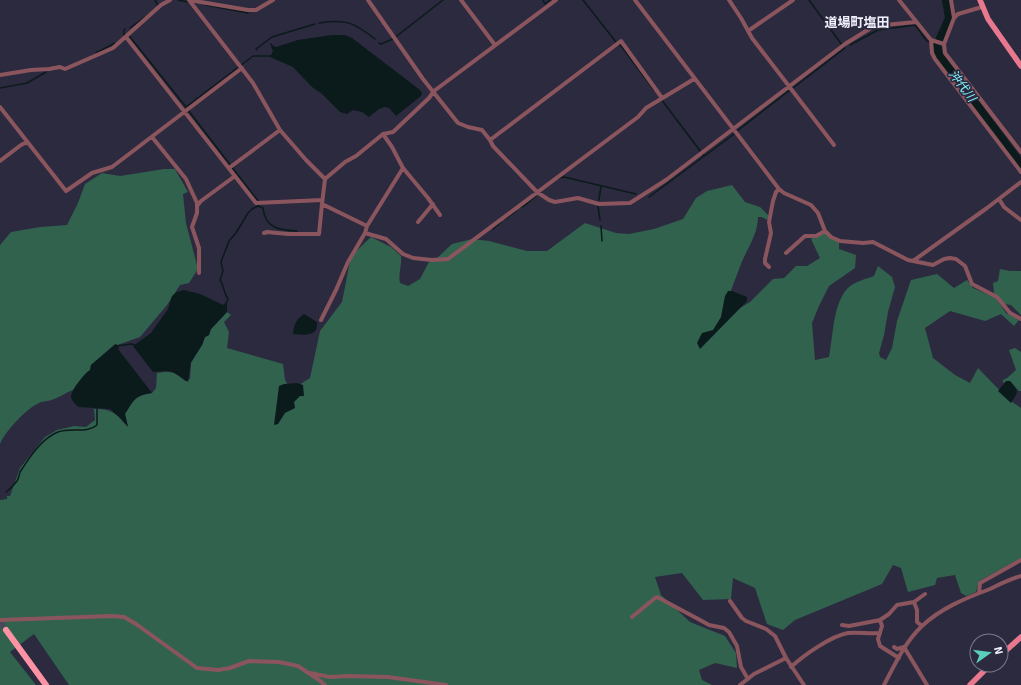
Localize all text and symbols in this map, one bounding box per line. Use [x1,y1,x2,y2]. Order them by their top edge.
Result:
district label: 道場町塩田 [824,15,890,31]
water label: 沖代川 [945,67,980,106]
north arrow [969,633,1009,673]
text: N [991,645,1005,656]

